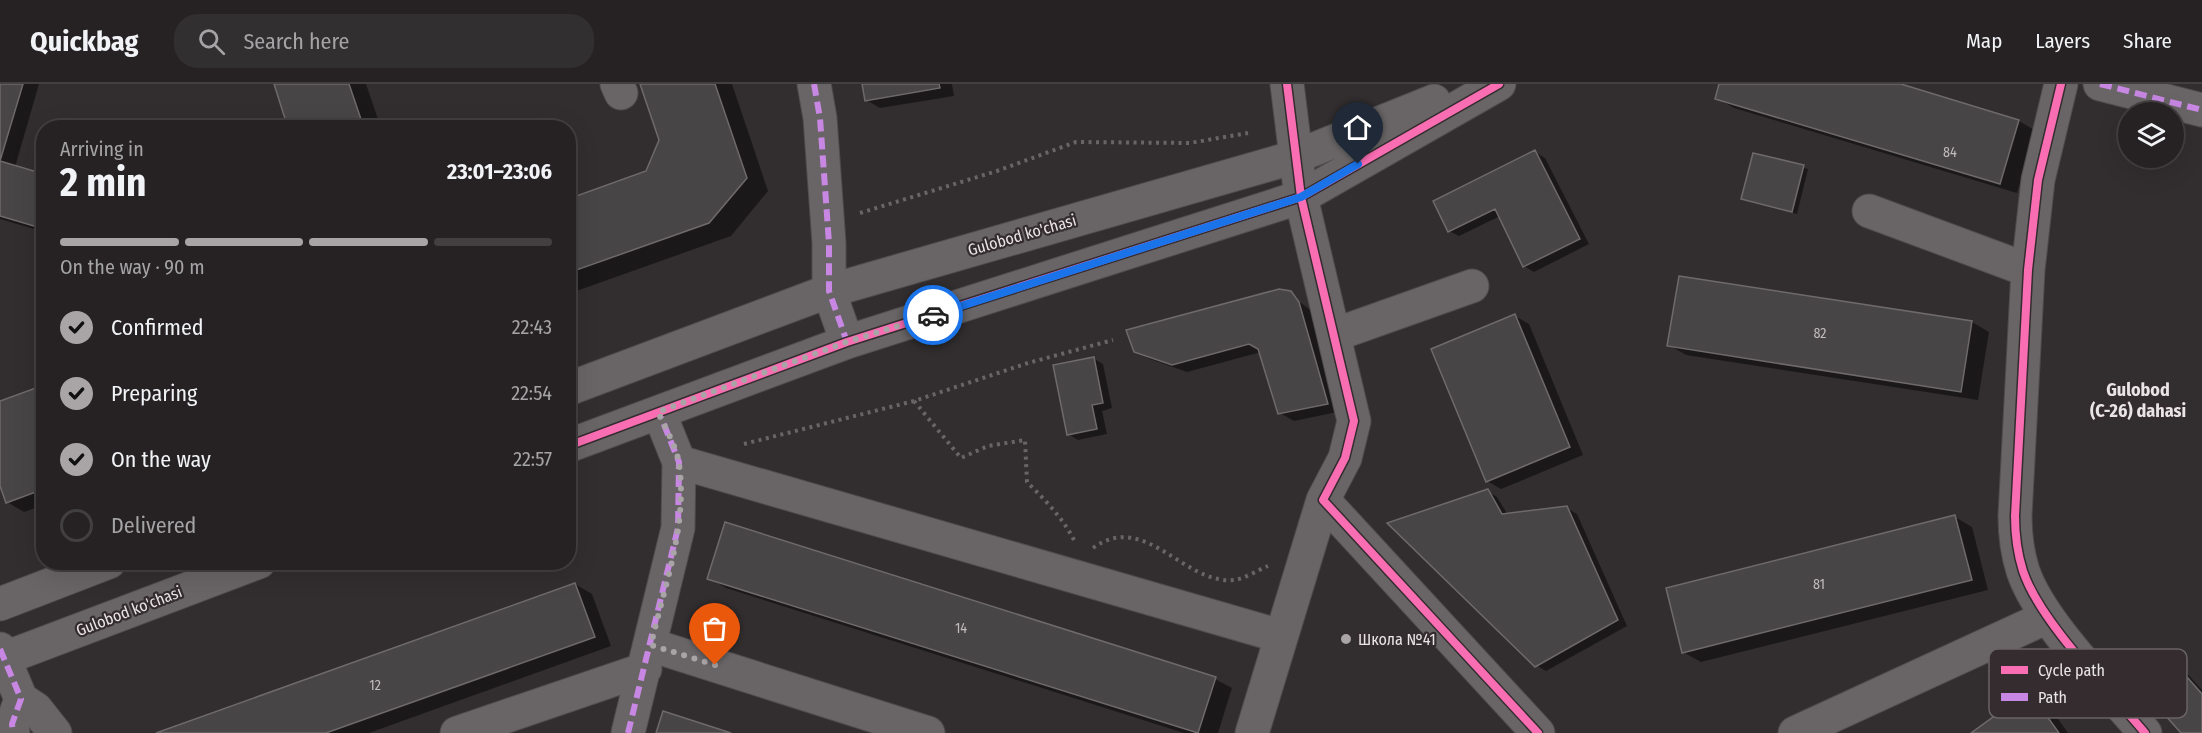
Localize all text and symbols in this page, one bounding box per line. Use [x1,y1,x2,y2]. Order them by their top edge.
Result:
search box [174,14,594,68]
text: Quickbag [30,25,138,58]
icon: search [195,25,228,58]
text: Search here [243,28,349,55]
text: Map [1966,28,2002,54]
text: Layers [2035,28,2090,54]
text: Share [2123,28,2172,54]
pin [1332,102,1383,164]
map controls [2118,102,2184,168]
button: layers [2118,102,2184,168]
icon: home [1341,111,1374,144]
text: Arriving in [60,137,144,161]
house number: 84 [1943,144,1957,161]
text: 23:01–23:06 [447,158,552,185]
text: 2 min [60,160,146,206]
street label: Gulobod ko'chasi [966,210,1078,260]
text: On the way · 90 m [60,255,205,279]
courier [903,285,963,345]
icon: car [917,299,950,332]
icon: check [60,311,93,344]
text: Confirmed [111,314,204,341]
text: 22:43 [512,315,552,339]
house number: 82 [1813,325,1827,342]
icon: check [60,377,93,410]
district label: Gulobod (C-26) dahasi [2090,379,2186,422]
text: Preparing [111,380,197,407]
text: 22:54 [511,381,552,405]
icon: check [60,443,93,476]
text: On the way [111,446,211,473]
text: 22:57 [513,447,552,471]
text: Delivered [111,512,196,539]
house number: 81 [1813,576,1825,593]
street label: Gulobod ko'chasi [73,582,185,640]
pin [689,603,740,665]
icon: bag [698,612,731,645]
house number: 14 [955,620,967,637]
place label: Школа №41 [1358,630,1436,649]
marker: Школа №41 [1339,632,1353,646]
legend [1989,649,2187,718]
text: Cycle path [2038,661,2105,680]
house number: 12 [369,677,381,694]
text: Path [2038,688,2067,707]

